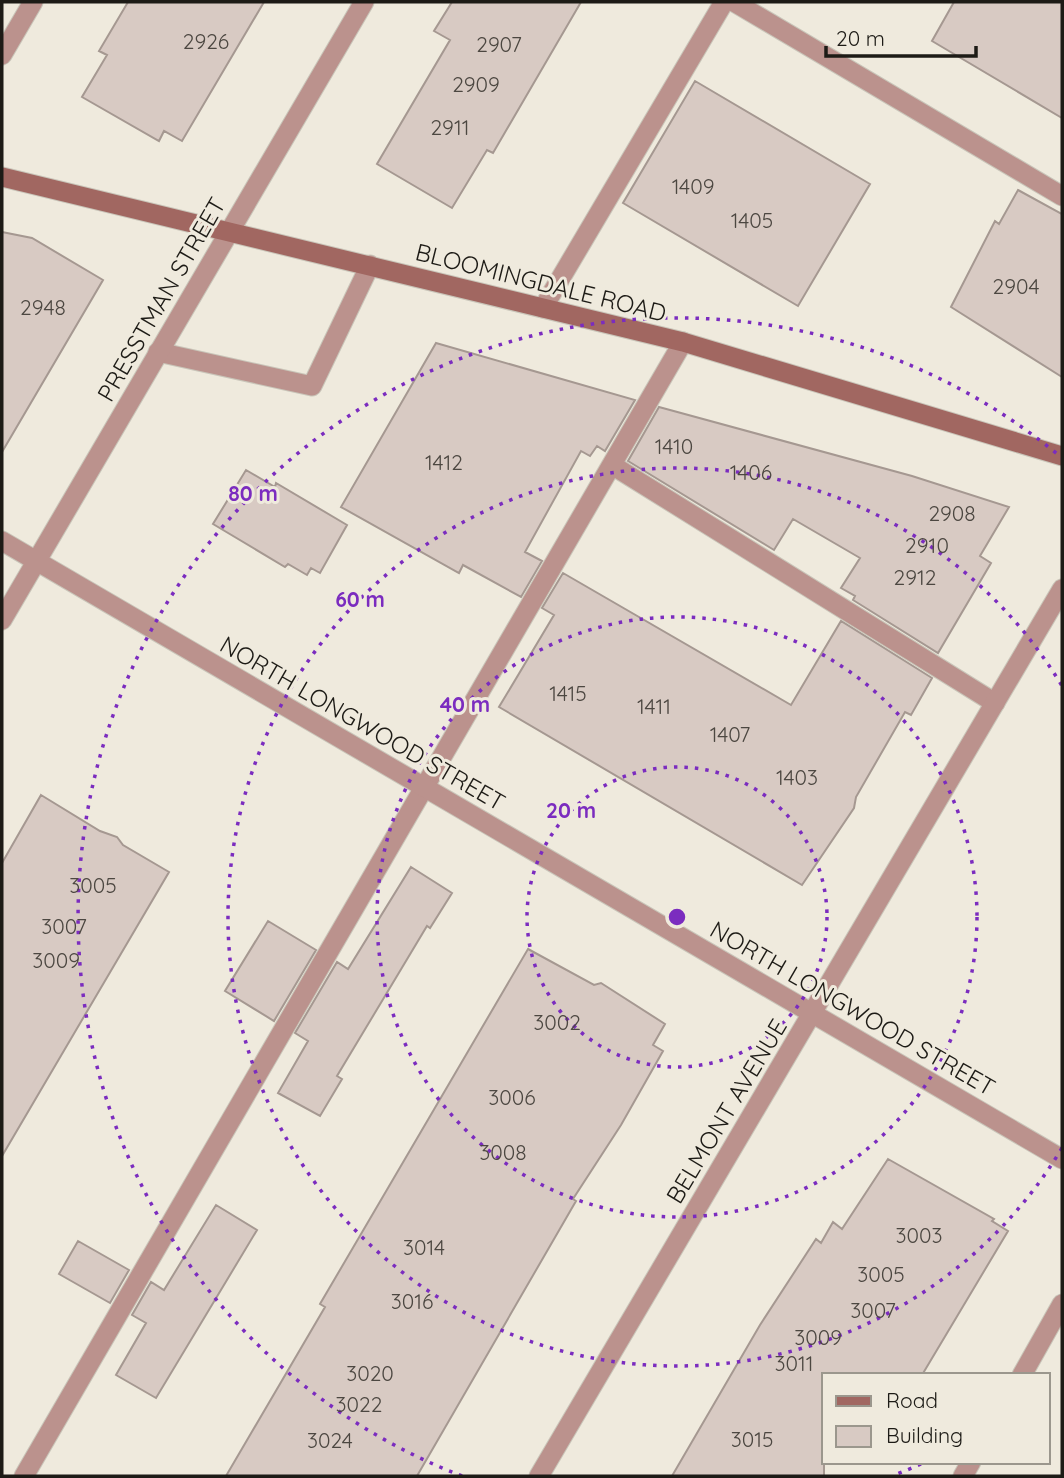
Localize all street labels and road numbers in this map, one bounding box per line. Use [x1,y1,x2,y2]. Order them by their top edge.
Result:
street label: PRESSTMAN STREET [90,192,232,406]
street label: BLOOMINGDALE ROAD [412,236,670,328]
street label: NORTH LONGWOOD STREET [215,629,511,817]
street label: NORTH LONGWOOD STREET [705,914,1001,1102]
street label: BELMONT AVENUE [659,1013,793,1209]

